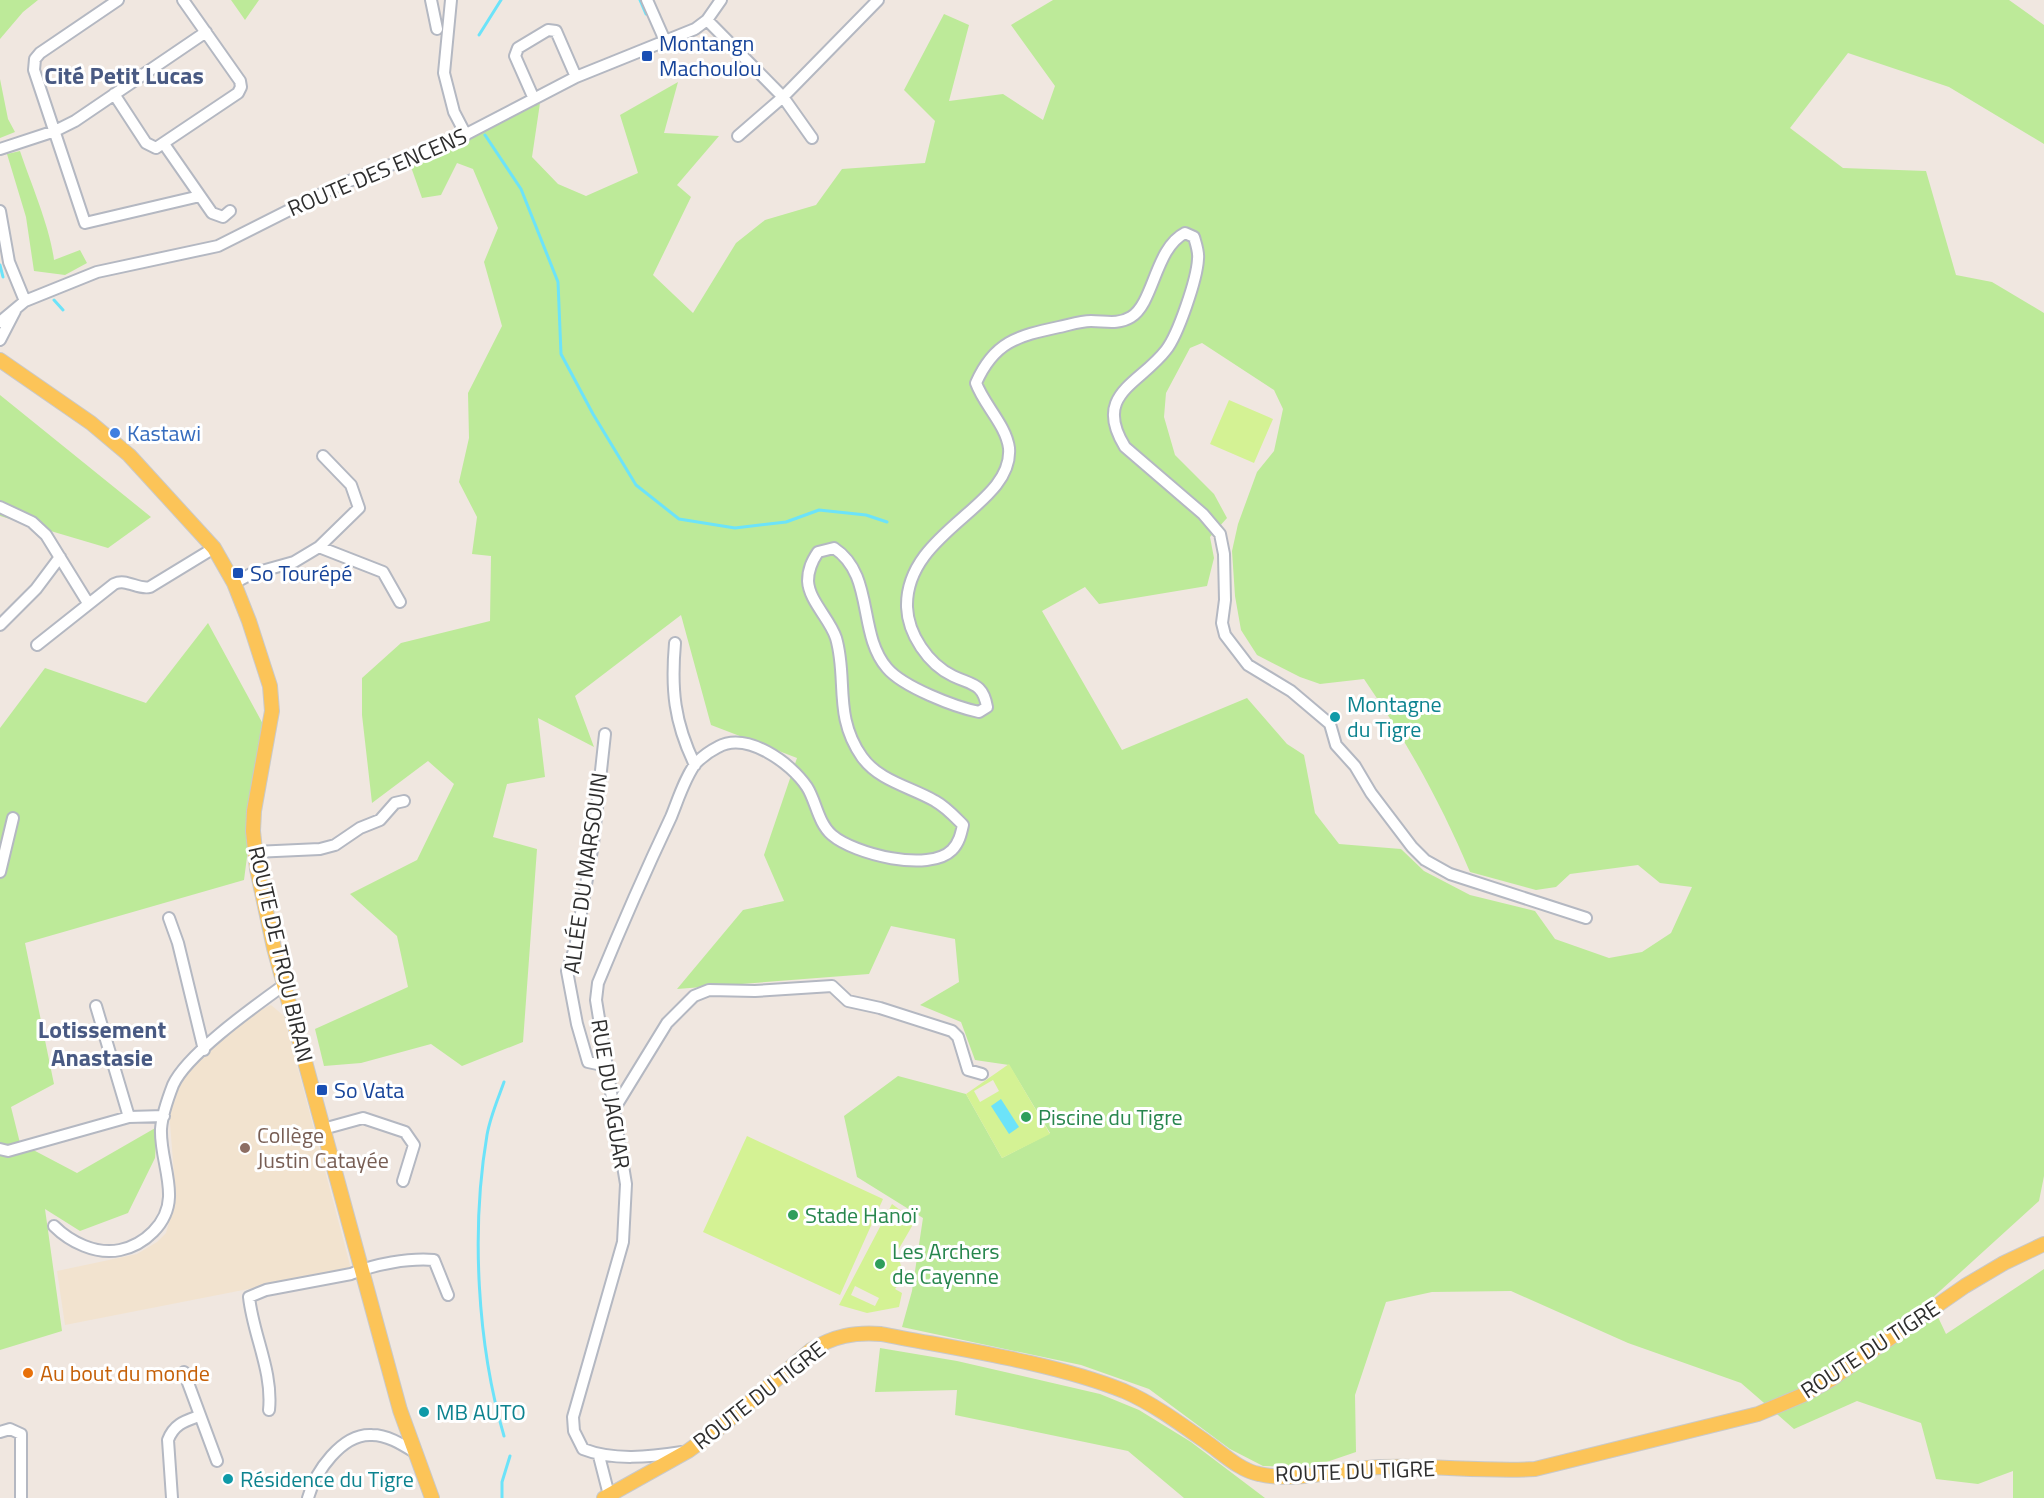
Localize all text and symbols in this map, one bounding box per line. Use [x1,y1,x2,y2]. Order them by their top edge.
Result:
place label: Montangn Machoulou [659,26,762,85]
marker: Montangn Machoulou [640,49,654,63]
district label: Cité Petit Lucas [44,57,204,93]
street label: ROUTE DES ENCENS [282,119,472,225]
place label: Kastawi [127,416,201,450]
marker: Kastawi [108,426,122,440]
place label: So Tourépé [250,556,352,590]
marker: So Tourépé [231,566,245,580]
place label: Montagne du Tigre [1347,687,1442,746]
marker: Montagne du Tigre [1328,710,1342,724]
street label: ALLÉE DU MARSOUIN [554,770,616,976]
street label: ROUTE DE TROU BIRAN [240,843,322,1065]
district label: Lotissement Anastasie [38,1011,166,1075]
street label: RUE DU JAGUAR [582,1017,640,1171]
place label: So Vata [334,1073,404,1107]
marker: So Vata [315,1083,329,1097]
place label: Piscine du Tigre [1038,1100,1183,1134]
marker: Piscine du Tigre [1019,1110,1033,1124]
place label: Collège Justin Catayée [257,1118,389,1177]
marker: Collège Justin Catayée [238,1141,252,1155]
place label: Stade Hanoï [805,1198,918,1232]
marker: Stade Hanoï [786,1208,800,1222]
place label: Les Archers de Cayenne [892,1234,999,1293]
marker: Les Archers de Cayenne [873,1257,887,1271]
street label: ROUTE DU TIGRE [1794,1291,1946,1407]
street label: ROUTE DU TIGRE [685,1332,833,1458]
place label: Au bout du monde [40,1356,210,1390]
marker: Au bout du monde [21,1366,35,1380]
place label: MB AUTO [436,1395,526,1429]
marker: MB AUTO [417,1405,431,1419]
street label: ROUTE DU TIGRE [1274,1451,1436,1491]
place label: Résidence du Tigre [240,1462,414,1496]
marker: Résidence du Tigre [221,1472,235,1486]

